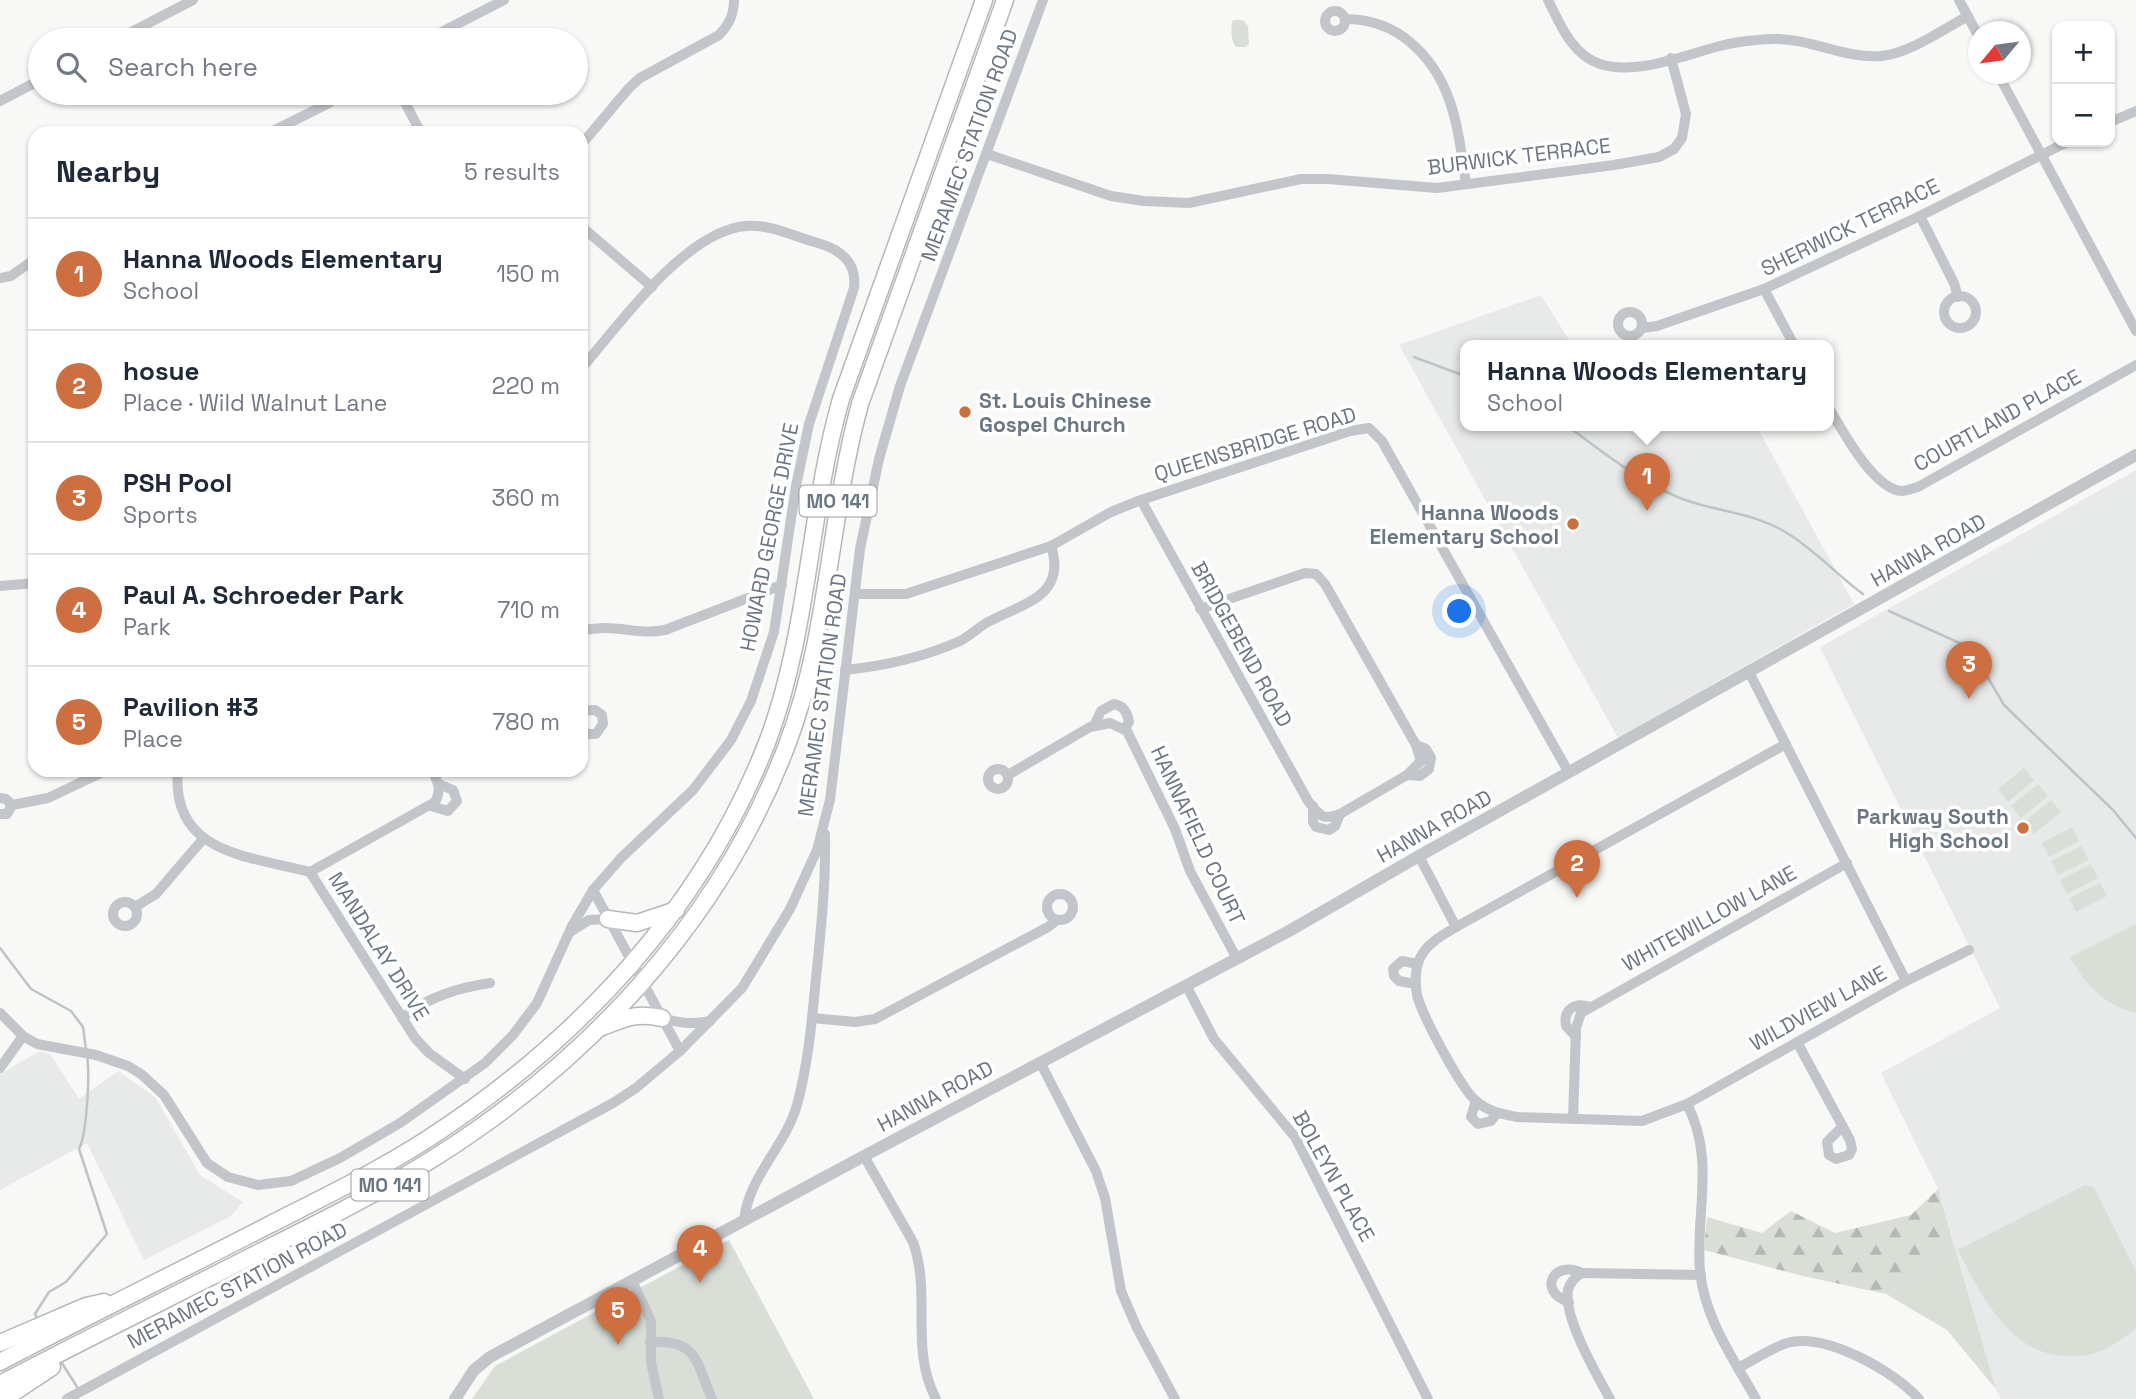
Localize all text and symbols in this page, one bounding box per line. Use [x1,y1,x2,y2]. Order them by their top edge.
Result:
north arrow [1968,21,2031,84]
map controls [2052,21,2115,147]
button: + [2052,21,2115,84]
street label: MERAMEC STATION ROAD [914,25,1024,265]
search box [28,28,588,105]
icon: search [52,48,90,86]
text: Search here [108,50,258,84]
button: − [2052,84,2115,147]
street label: BURWICK TERRACE [1426,131,1612,181]
text: Nearby [56,152,160,191]
text: 5 results [464,157,560,187]
street label: SHERWICK TERRACE [1756,172,1944,282]
text: Hanna Woods Elementary [123,242,443,276]
text: 1 [74,259,84,289]
text: 150 m [496,259,560,289]
text: School [123,276,199,306]
popup [1460,340,1834,431]
text: hosue [123,354,200,388]
text: Hanna Woods Elementary [1487,354,1807,388]
street label: COURTLAND PLACE [1909,363,2085,477]
text: 2 [72,371,86,401]
text: 220 m [492,371,560,401]
place label: St. Louis Chinese Gospel Church [979,387,1152,438]
text: Place · Wild Walnut Lane [123,388,387,418]
text: School [1487,388,1563,418]
street label: QUEENSBRIDGE ROAD [1151,400,1359,488]
marker: St. Louis Chinese Gospel Church [957,404,973,420]
street label: HOWARD GEORGE DRIVE [734,420,804,654]
pin: 1 [1624,453,1670,511]
text: PSH Pool [123,466,232,500]
text: 3 [72,483,86,513]
text: 360 m [492,483,560,513]
road number: MO 141 [800,486,876,516]
place label: Hanna Woods Elementary School [1369,499,1559,550]
text: Sports [123,500,198,530]
street label: HANNA ROAD [1866,507,1990,593]
marker: Hanna Woods Elementary School [1565,516,1581,532]
street label: BRIDGEBEND ROAD [1185,557,1299,731]
street label: MERAMEC STATION ROAD [792,572,852,818]
text: Paul A. Schroeder Park [123,578,404,612]
your location [1442,594,1476,628]
text: 4 [72,595,86,625]
text: 710 m [497,595,560,625]
text: Park [123,612,171,642]
pin: 3 [1946,641,1992,699]
text: Pavilion #3 [123,690,259,724]
text: 5 [72,707,86,737]
text: 780 m [492,707,560,737]
text: Place [123,724,183,754]
street label: HANNAFIELD COURT [1145,741,1251,929]
street label: HANNA ROAD [1372,783,1496,869]
place label: Parkway South High School [1857,803,2009,854]
marker: Parkway South High School [2015,820,2031,836]
pin: 2 [1554,840,1600,898]
street label: WHITEWILLOW LANE [1617,859,1801,977]
street label: MANDALAY DRIVE [322,867,436,1025]
street label: WILDVIEW LANE [1745,959,1891,1057]
street label: HANNA ROAD [872,1054,998,1138]
street label: BOLEYN PLACE [1287,1106,1381,1246]
road number: MO 141 [352,1170,428,1200]
street label: MERAMEC STATION ROAD [122,1216,352,1354]
pin: 4 [677,1225,723,1283]
pin: 5 [595,1287,641,1345]

